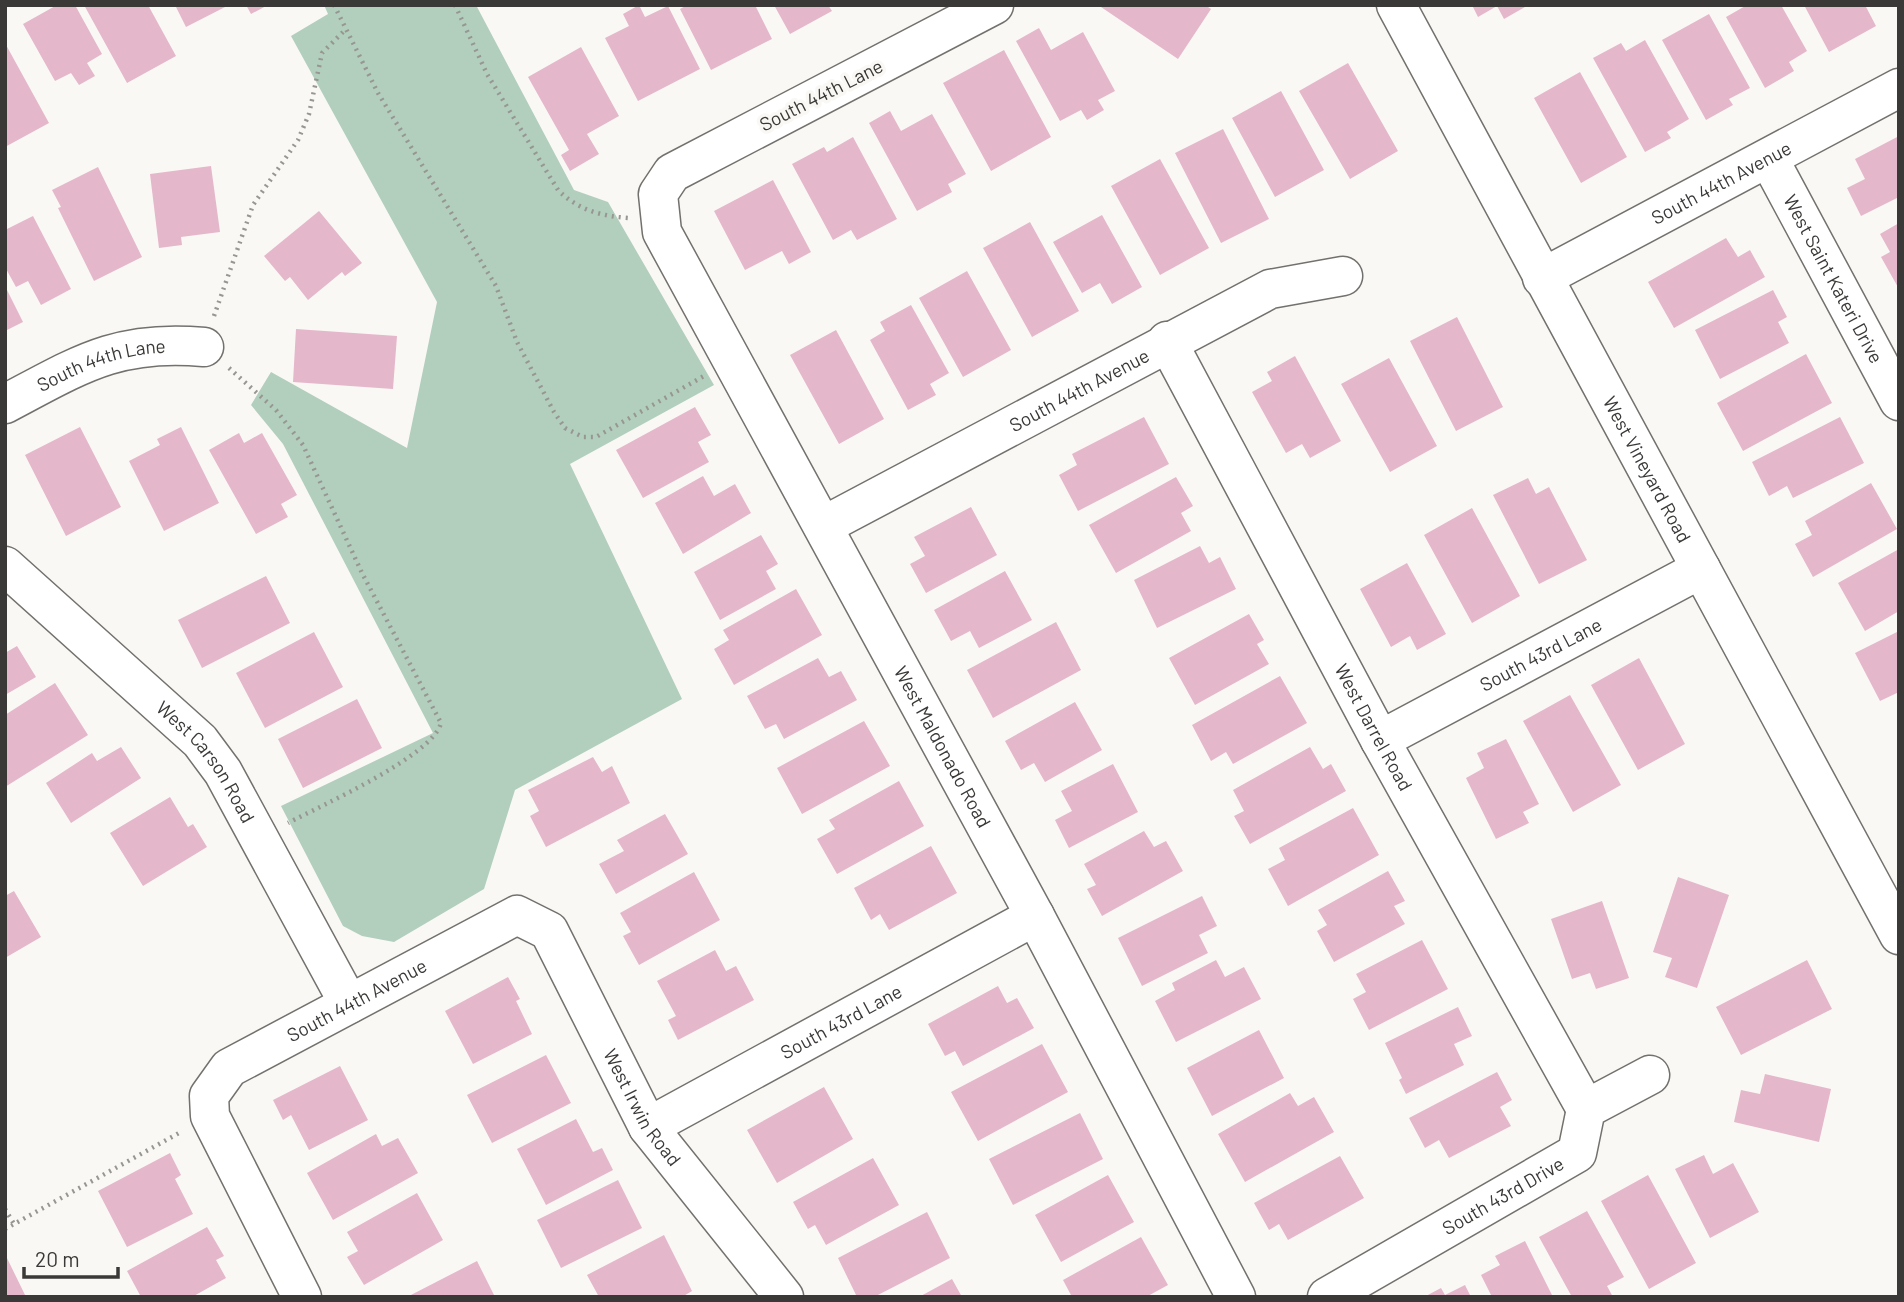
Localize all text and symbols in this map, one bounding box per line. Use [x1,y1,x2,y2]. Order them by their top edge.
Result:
street label: South 44th Lane [755,54,886,135]
street label: South 44th Avenue [1647,136,1795,229]
street label: West Saint Kateri Drive [1779,190,1888,367]
street label: South 44th Lane [33,334,166,396]
street label: South 44th Avenue [1005,343,1153,436]
street label: West Vineyard Road [1599,392,1697,546]
street label: South 43rd Lane [1476,612,1605,696]
street label: West Darrel Road [1330,660,1418,794]
street label: West Maldonado Road [890,662,996,831]
street label: West Carson Road [152,696,260,826]
street label: South 44th Avenue [283,953,430,1046]
street label: South 43rd Lane [776,979,906,1064]
street label: West Irwin Road [599,1045,686,1170]
street label: South 43rd Drive [1438,1151,1567,1239]
scale bar [24,1236,119,1280]
text: 20 m [35,1246,80,1271]

